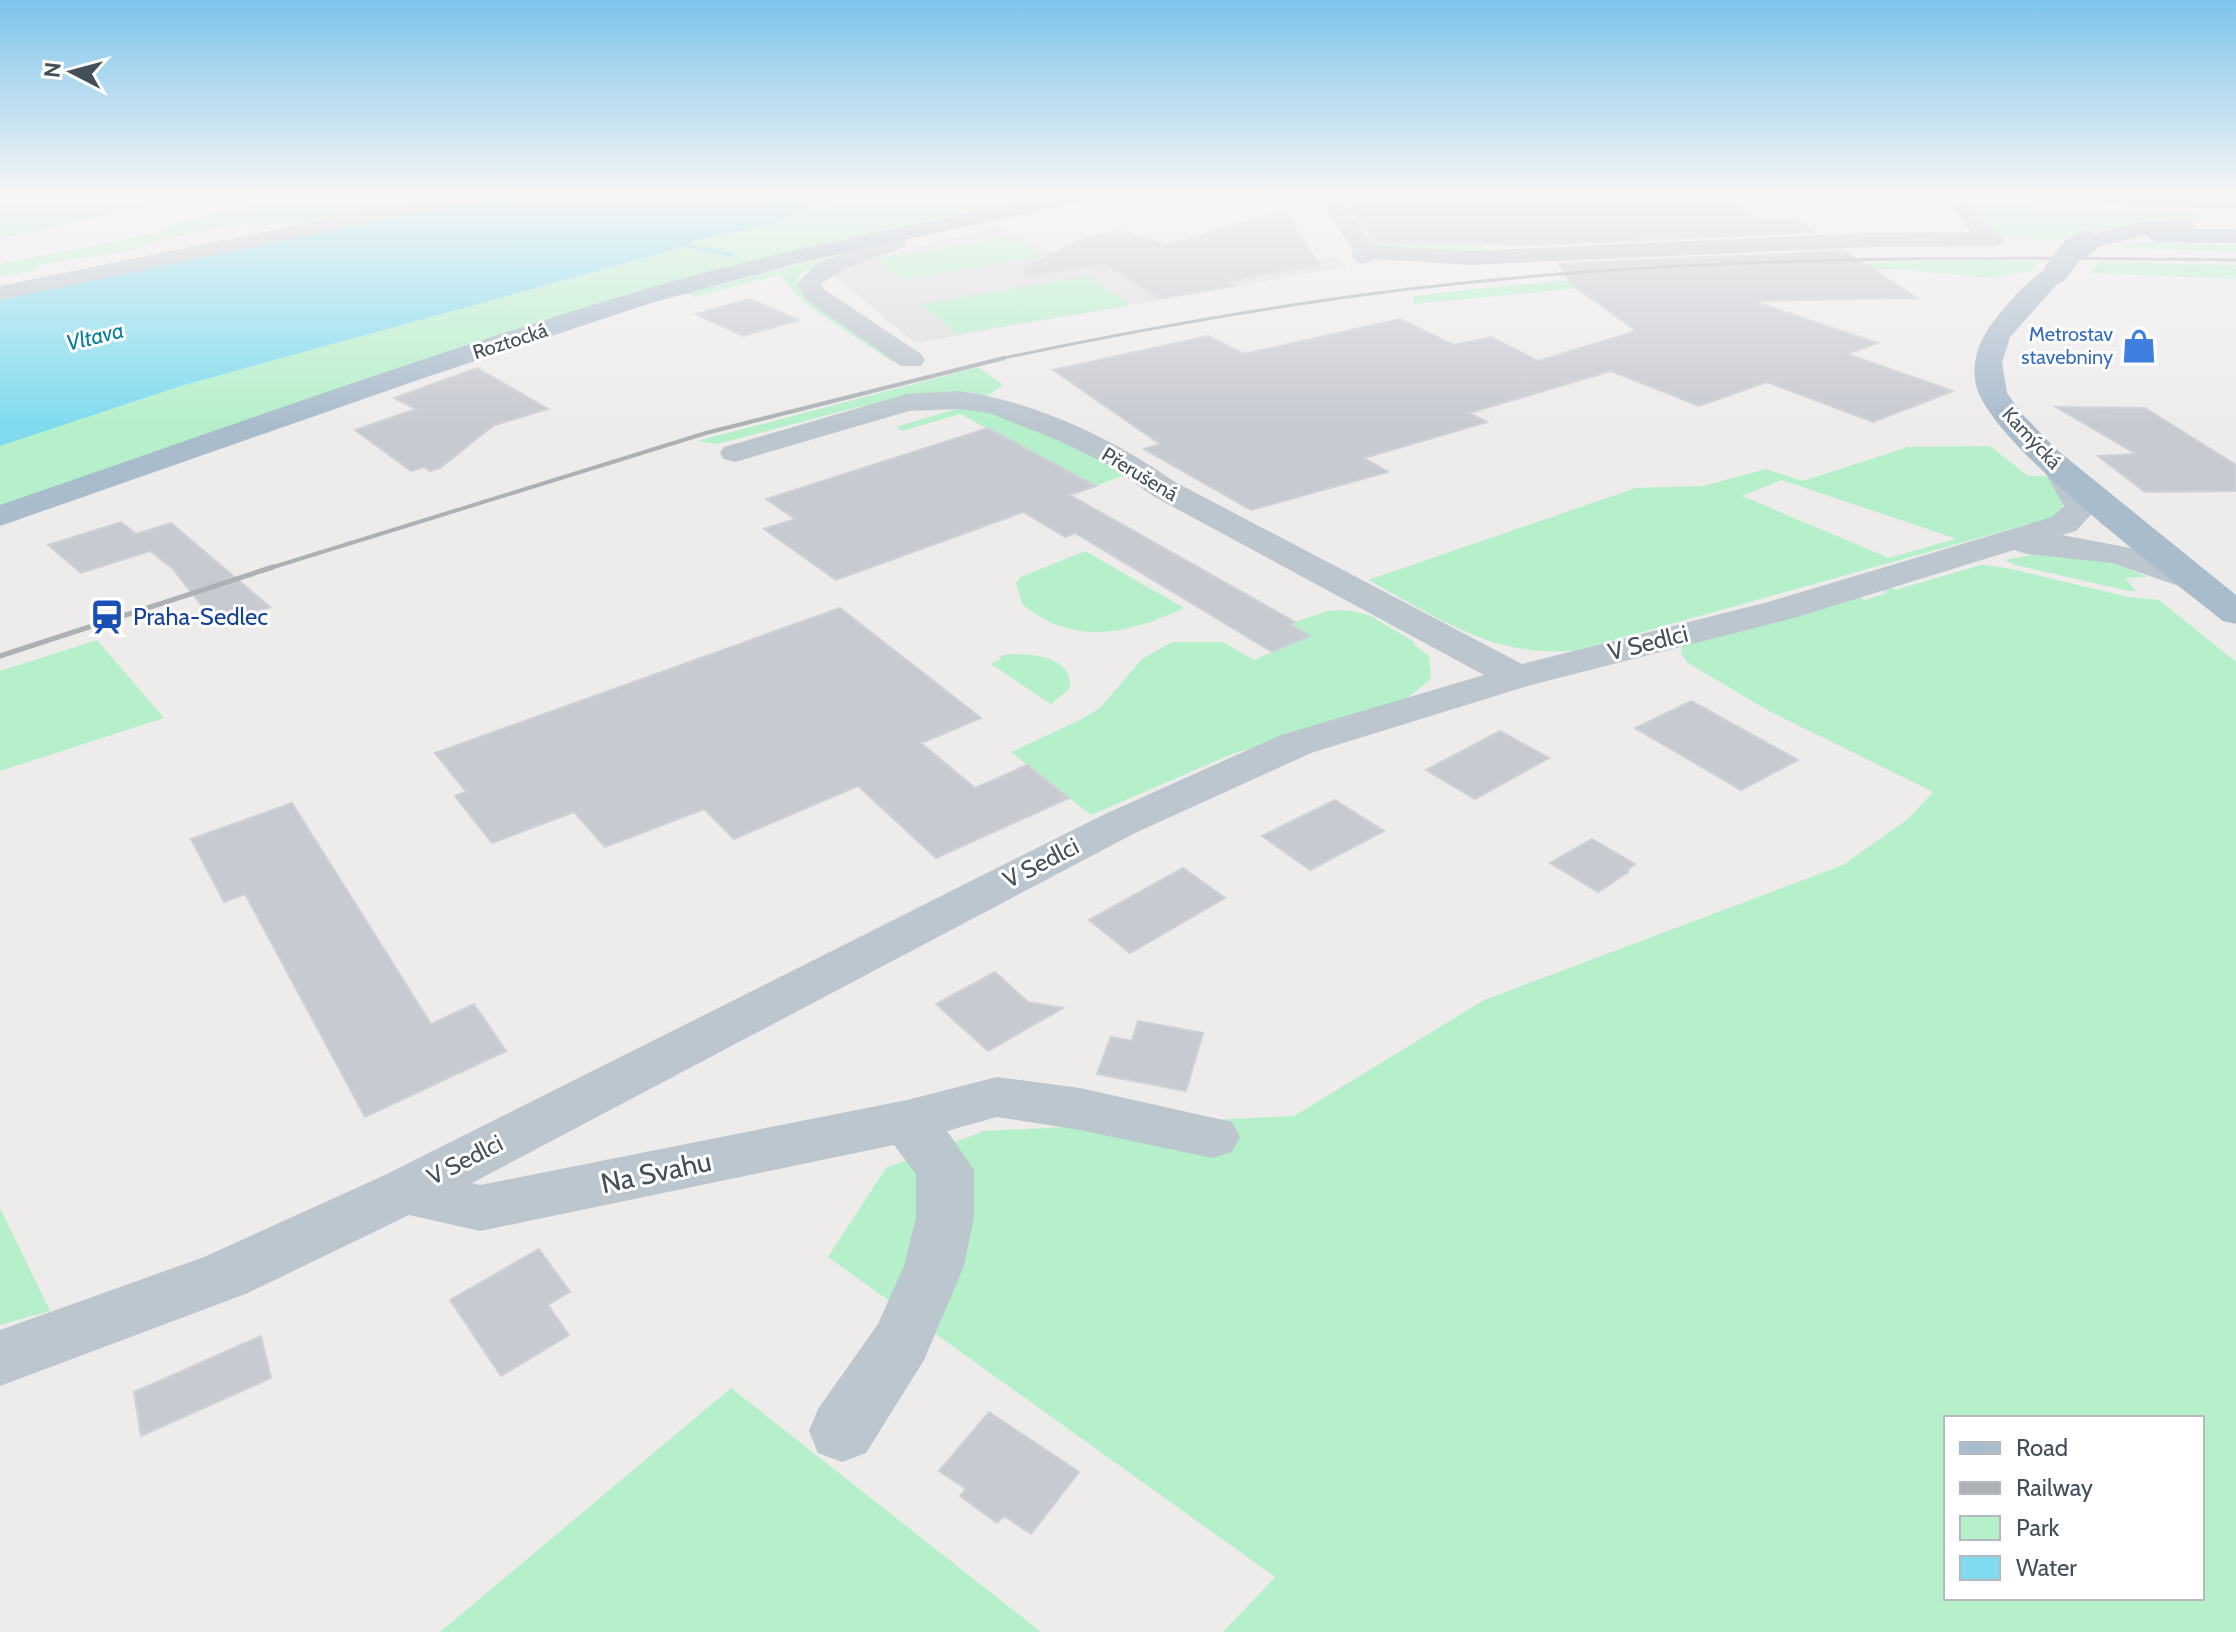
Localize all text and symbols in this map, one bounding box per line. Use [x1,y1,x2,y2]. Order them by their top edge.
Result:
north arrow [32,32,112,112]
text: N [38,61,67,79]
water label: Vltava [64,316,127,357]
street label: Roztocká [470,318,551,364]
place label: Metrostav stavebniny [2021,322,2113,369]
shop icon: Metrostav stavebniny [2120,327,2158,365]
street label: Kamýcká [1997,402,2067,474]
street label: Přerušená [1098,442,1183,506]
station icon: Praha-Sedlec [88,598,126,636]
place label: Praha-Sedlec [133,602,268,631]
street label: V Sedlci [1605,619,1691,666]
street label: V Sedlci [998,831,1084,894]
street label: V Sedlci [422,1128,508,1191]
street label: Na Svahu [598,1144,714,1200]
legend [1944,1416,2204,1600]
text: Road [2016,1433,2068,1462]
text: Railway [2016,1473,2093,1502]
text: Park [2016,1513,2059,1542]
text: Water [2016,1553,2077,1582]

